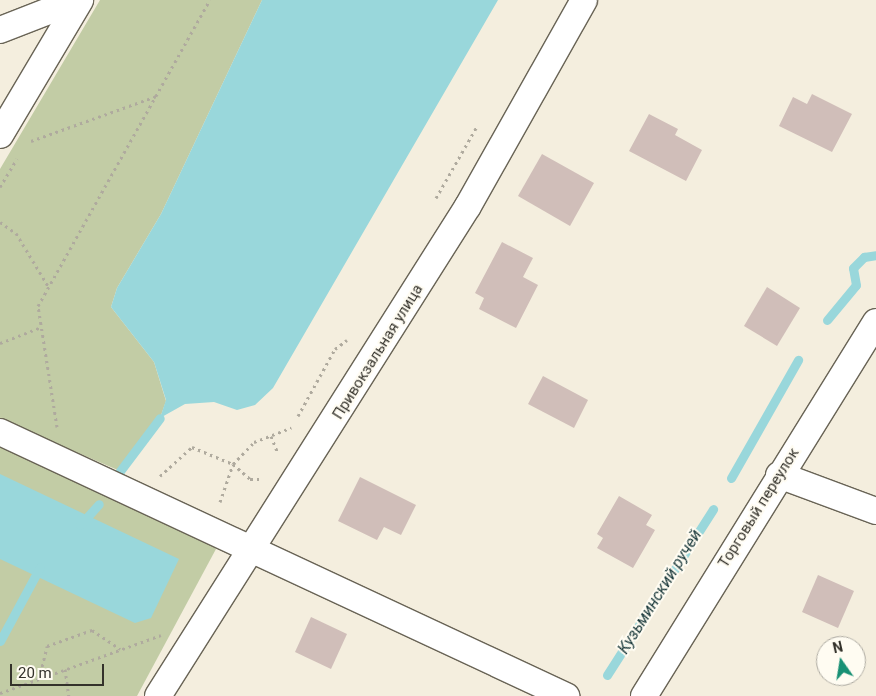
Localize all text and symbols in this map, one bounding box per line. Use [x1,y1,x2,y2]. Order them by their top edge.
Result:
street label: Привокзальная улица [329,281,427,423]
street label: Торговый переулок [715,445,803,571]
water label: Кузьминский ручей [614,526,706,658]
north arrow [816,636,866,686]
text: N [831,638,844,656]
scale bar [12,654,106,686]
text: 20 m [18,664,52,682]

